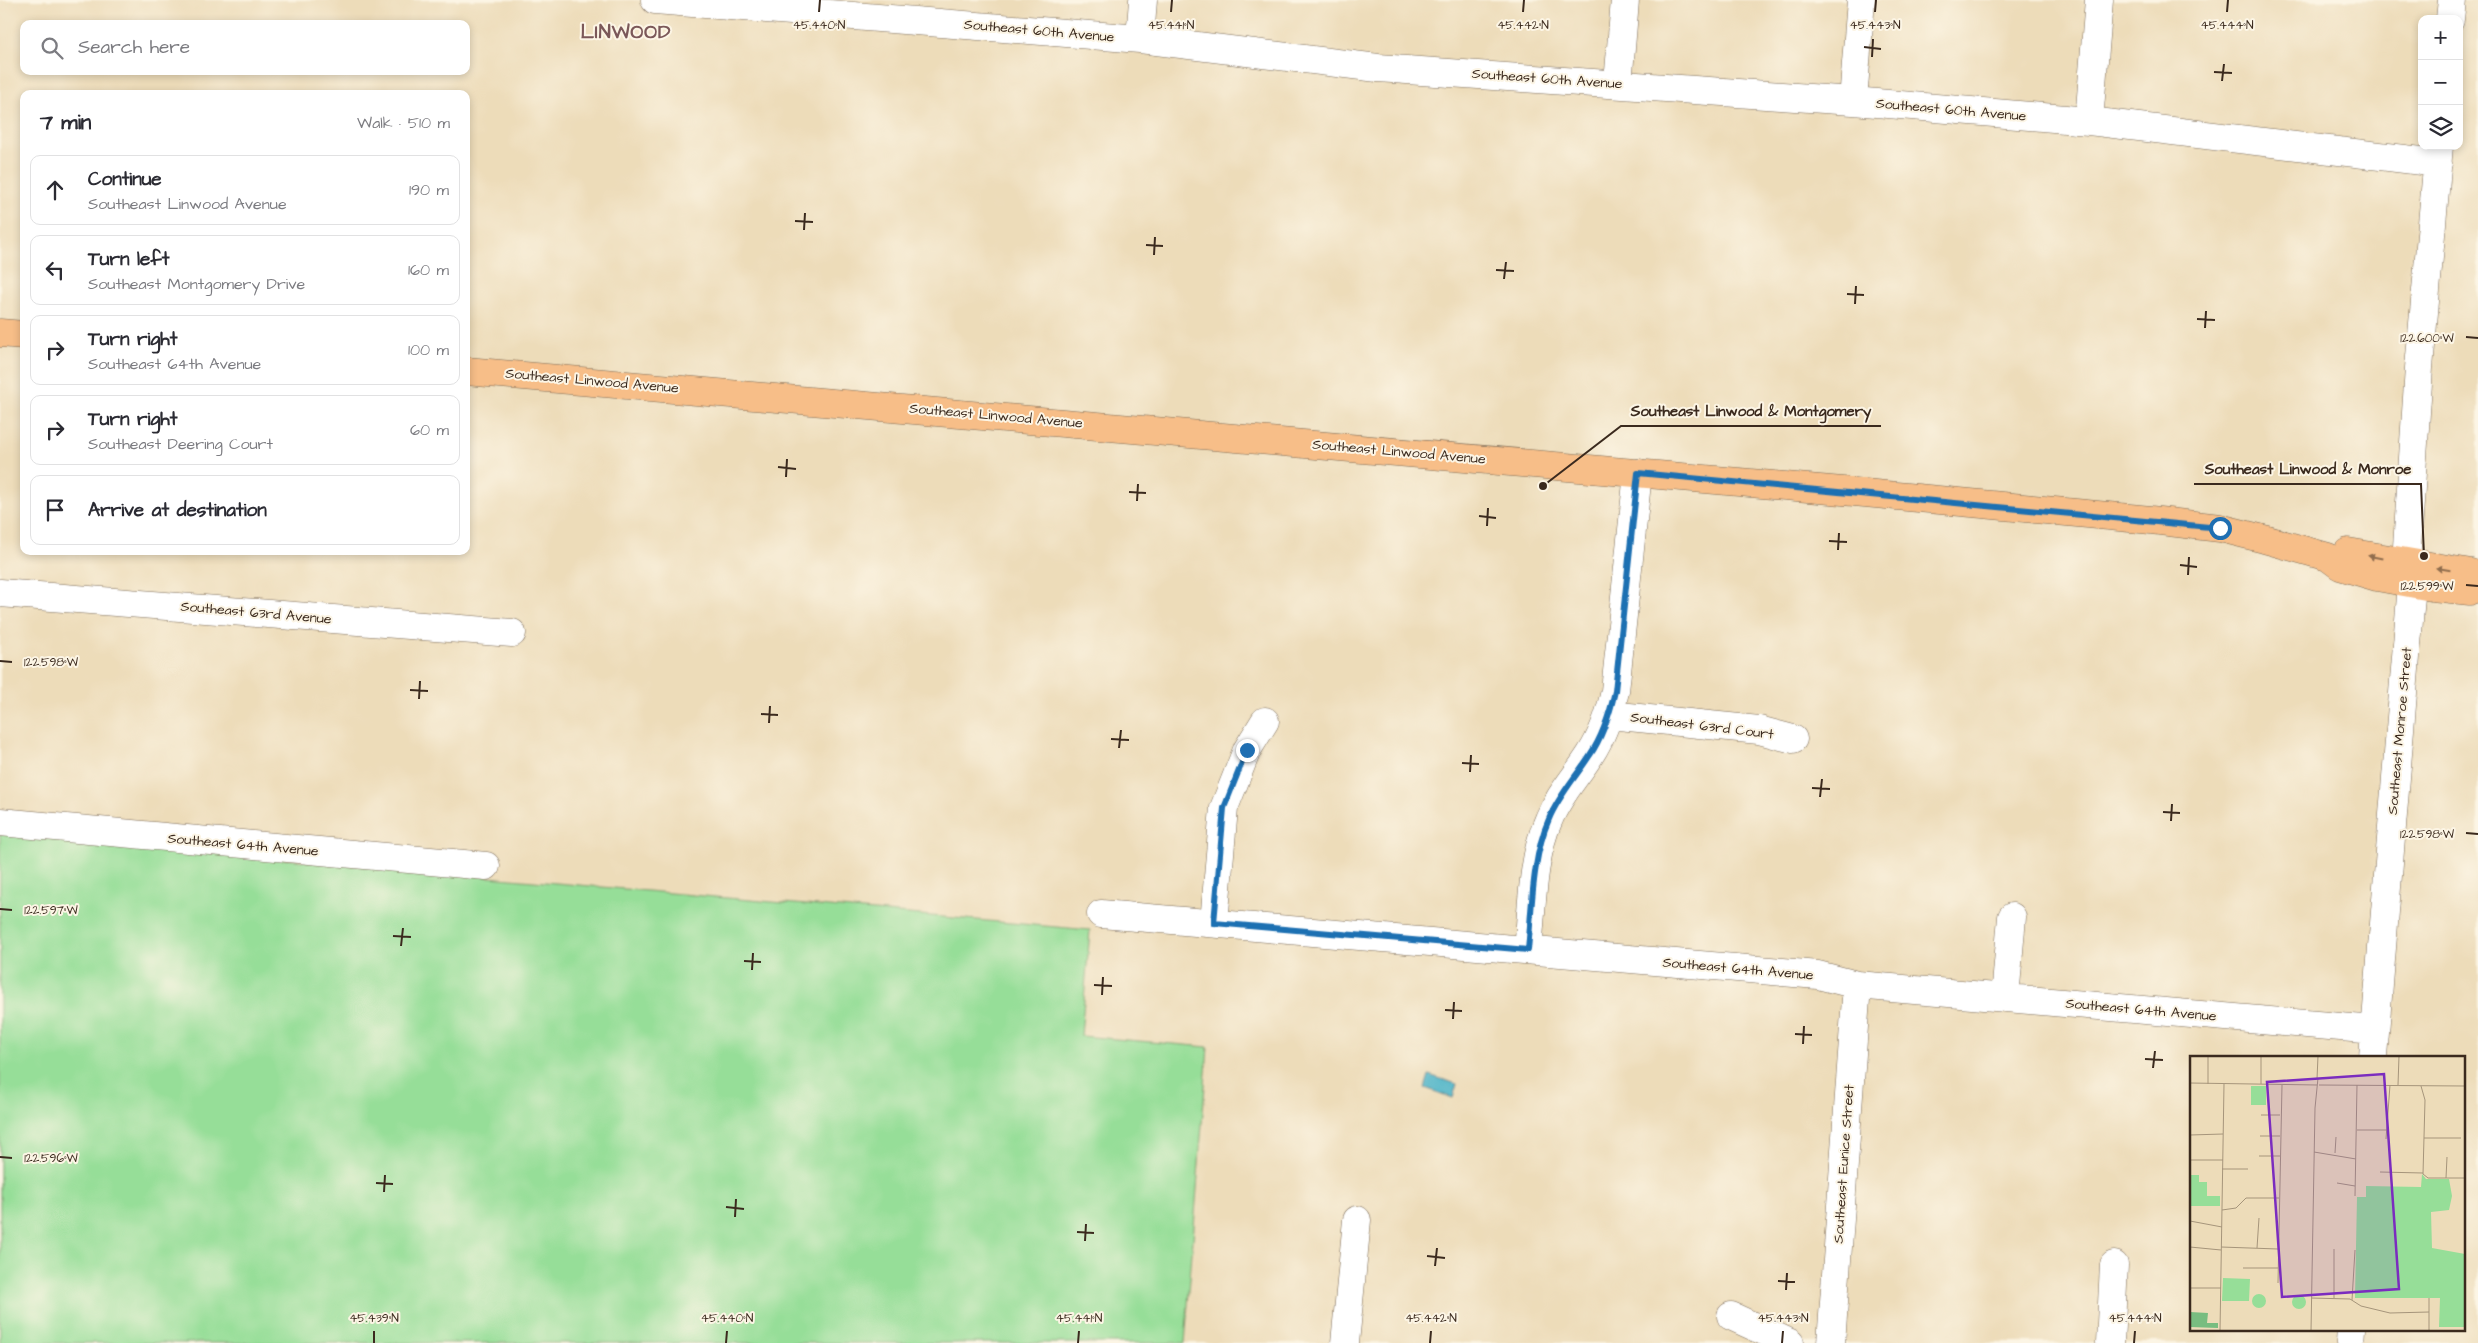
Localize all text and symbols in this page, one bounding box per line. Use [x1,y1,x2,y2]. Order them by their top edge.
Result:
street label: Southeast 60th Avenue [963,14,1115,48]
map controls [2418,15,2463,150]
button: + [2418,15,2463,60]
text: 45.440°N [793,17,846,34]
text: 45.441°N [1148,17,1195,34]
text: 45.442°N [1497,17,1549,34]
text: 45.443°N [1850,17,1901,34]
text: 45.444°N [2200,17,2254,34]
district label: LINWOOD [581,19,671,46]
search box [20,20,470,75]
icon: search [38,34,66,62]
text: Search here [78,34,190,61]
button: − [2418,60,2463,105]
street label: Southeast 60th Avenue [1471,64,1623,94]
street label: Southeast 60th Avenue [1875,93,2027,127]
button: layers [2418,105,2463,150]
text: 7 min [40,108,91,137]
text: Walk · 510 m [357,112,450,134]
text: Continue [88,166,162,193]
icon: ahead [41,176,69,204]
text: 190 m [409,179,449,201]
text: Southeast Linwood Avenue [88,193,287,215]
text: Turn left [88,246,169,273]
icon: left [41,256,69,284]
text: 160 m [408,259,449,281]
text: Southeast Montgomery Drive [88,273,305,295]
text: Turn right [88,326,177,353]
text: 122.600°W [2400,330,2454,347]
icon: right [41,336,69,364]
text: 100 m [408,339,449,361]
text: Southeast 64th Avenue [88,353,261,375]
street label: Southeast Linwood Avenue [505,363,680,399]
callout: Southeast Linwood & Montgomery [1621,396,1881,426]
street label: Southeast Linwood Avenue [909,398,1084,434]
text: Southeast Linwood & Montgomery [1630,401,1872,424]
text: Turn right [88,406,177,433]
icon: right [41,416,69,444]
text: 60 m [410,419,449,441]
text: Southeast Deering Court [88,433,273,455]
street label: Southeast Linwood Avenue [1312,434,1487,470]
callout: Southeast Linwood & Monroe [2194,454,2421,484]
text: Southeast Linwood & Monroe [2204,459,2411,480]
icon: arrive [41,496,69,524]
text: Arrive at destination [88,497,267,524]
route start [2209,517,2232,540]
one-way arrow [2366,552,2382,560]
one-way arrow [2434,564,2450,572]
text: 122.599°W [2400,578,2454,595]
street label: Southeast 63rd Avenue [180,596,333,630]
street label: Southeast Monroe Street [2383,646,2417,816]
text: 122.598°W [24,654,79,671]
street label: Southeast 63rd Court [1629,707,1775,745]
route end [1236,739,1259,762]
text: 122.598°W [2400,826,2455,843]
street label: Southeast 64th Avenue [167,828,320,862]
text: 122.597°W [24,902,79,919]
street label: Southeast 64th Avenue [1662,952,1815,986]
street label: Southeast 64th Avenue [2065,993,2218,1027]
inset map [2190,1056,2466,1330]
street label: Southeast Eunice Street [1828,1084,1860,1244]
text: 122.596°W [24,1150,79,1167]
text: 45.439°N [349,1310,399,1327]
text: 45.440°N [701,1310,754,1327]
text: 45.441°N [1056,1310,1103,1327]
text: 45.442°N [1405,1310,1457,1327]
text: 45.443°N [1758,1310,1809,1327]
text: 45.444°N [2108,1310,2162,1327]

